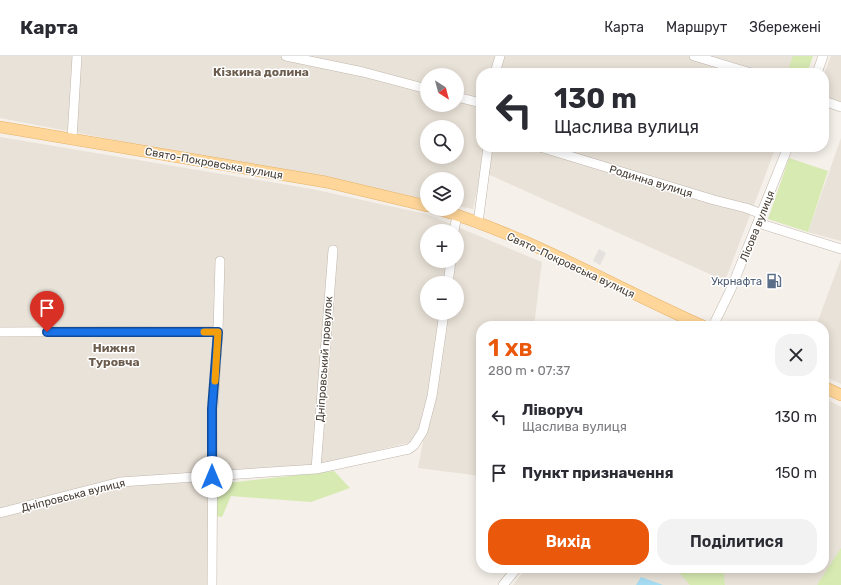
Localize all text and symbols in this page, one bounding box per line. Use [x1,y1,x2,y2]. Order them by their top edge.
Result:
text: Карта [20,16,78,39]
text: Карта [604,19,644,36]
text: Маршрут [666,19,727,36]
text: Збережені [749,19,821,36]
district label: Кізкина долина [213,65,309,79]
north arrow [420,68,464,112]
map controls [420,68,464,320]
text: 130 m [554,82,637,115]
icon: left [488,84,540,136]
text: Щаслива вулиця [554,116,699,138]
button: search [420,120,464,164]
street label: Свято-Покровська вулиця [144,145,284,182]
street label: Родинна вулиця [608,163,694,200]
button: layers [420,172,464,216]
street label: Лісова вулиця [737,189,778,264]
button: + [420,224,464,268]
street label: Свято-Покровська вулиця [505,230,637,301]
fuel station icon: Укрнафта [765,272,783,290]
place label: Укрнафта [711,275,762,288]
button: − [420,276,464,320]
pin [30,291,64,332]
street label: Дніпровський провулок [314,296,335,422]
icon: arrive [36,297,58,319]
text: 1 хв [488,334,533,362]
button: close [775,334,817,376]
district label: Нижня Туровча [88,341,140,369]
text: 280 m · 07:37 [488,363,570,378]
text: Ліворуч [522,401,583,419]
icon: left [488,406,510,428]
text: 130 m [775,408,817,426]
text: Щаслива вулиця [522,419,627,434]
position arrow [191,456,233,498]
icon: arrive [488,462,510,484]
text: Пункт призначення [522,464,674,482]
text: 150 m [775,464,817,482]
street label: Дніпровська вулиця [20,476,126,515]
button: Вихід [488,519,649,565]
button: Поділитися [657,519,817,565]

